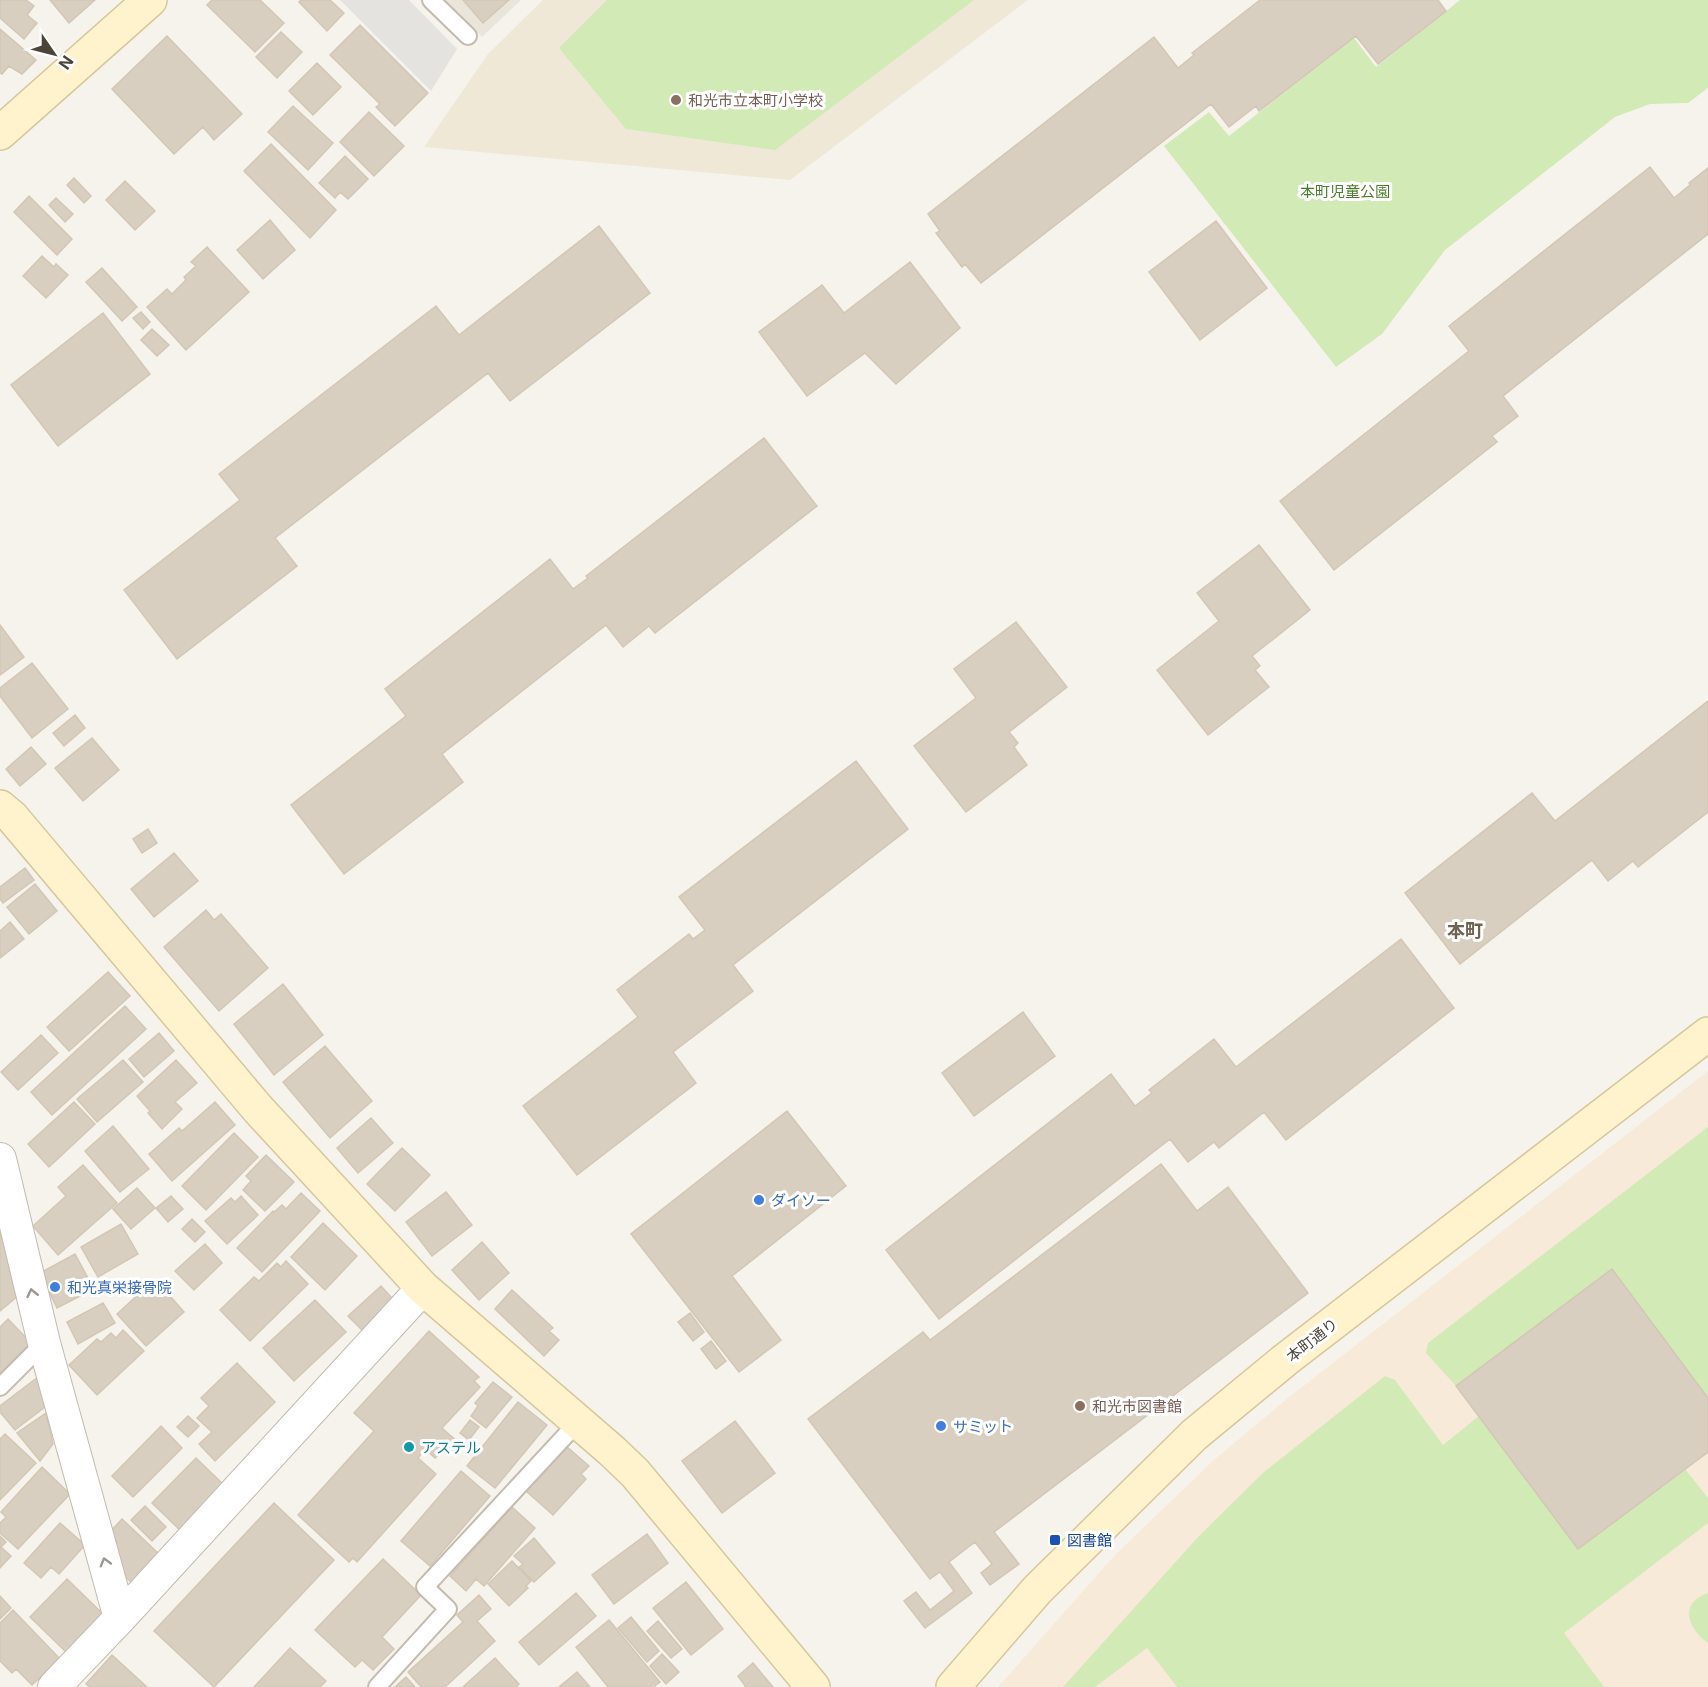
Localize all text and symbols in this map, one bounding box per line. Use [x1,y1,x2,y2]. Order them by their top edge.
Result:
north arrow [24,24,84,84]
text: N [55,52,78,73]
place label: 和光市立本町小学校 [688,91,823,110]
marker: 和光市立本町小学校 [669,93,683,107]
park label: 本町児童公園 [1300,182,1390,201]
district label: 本町 [1447,920,1483,941]
place label: ダイソー [771,1191,831,1210]
marker: ダイソー [752,1193,766,1207]
place label: 和光真栄接骨院 [67,1278,172,1297]
marker: 和光真栄接骨院 [48,1280,62,1294]
one-way arrow [26,1288,39,1298]
street label: 本町通り [1283,1314,1341,1366]
place label: 和光市図書館 [1092,1397,1182,1416]
marker: 和光市図書館 [1073,1399,1087,1413]
place label: サミット [953,1417,1013,1436]
marker: サミット [934,1419,948,1433]
place label: アステル [421,1438,481,1457]
marker: アステル [402,1440,416,1454]
place label: 図書館 [1067,1531,1112,1550]
marker: 図書館 [1048,1533,1062,1547]
one-way arrow [100,1557,112,1568]

